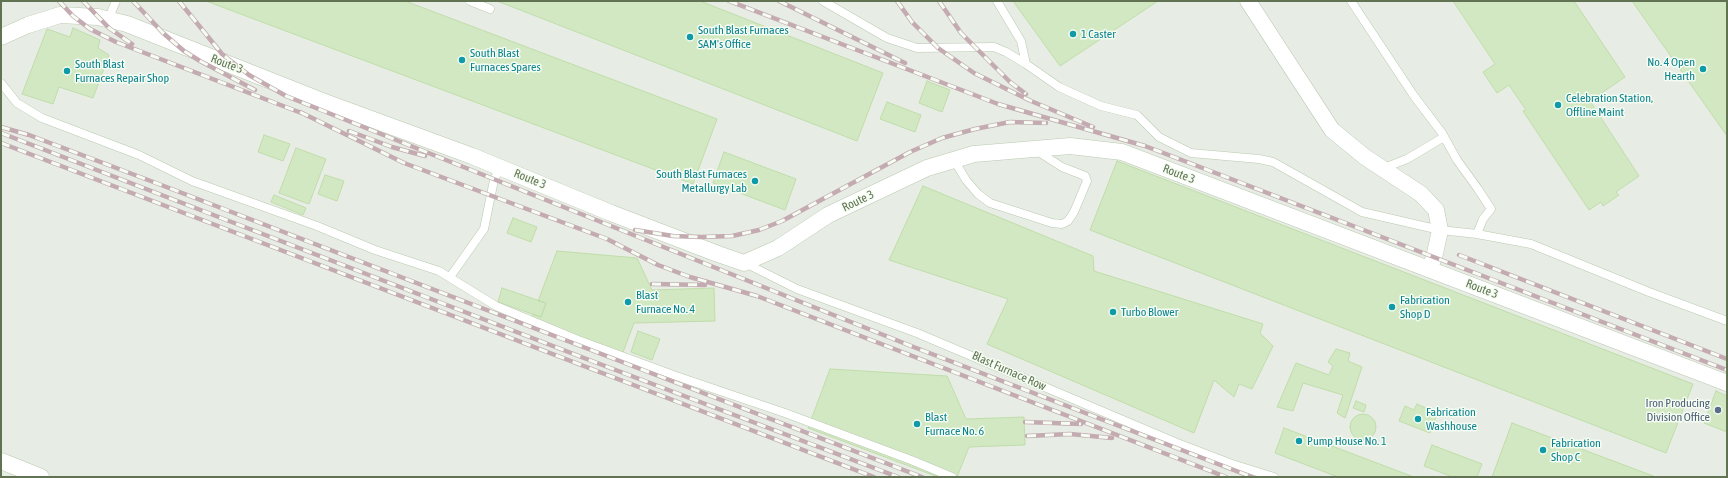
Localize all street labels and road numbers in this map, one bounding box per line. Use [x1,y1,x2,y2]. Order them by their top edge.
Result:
street label: Route 3 [209,51,245,77]
street label: Route 3 [1161,161,1197,187]
street label: Route 3 [512,166,548,192]
street label: Route 3 [840,187,876,215]
street label: Route 3 [1464,276,1500,302]
street label: Blast Furnace Row [970,348,1048,394]

